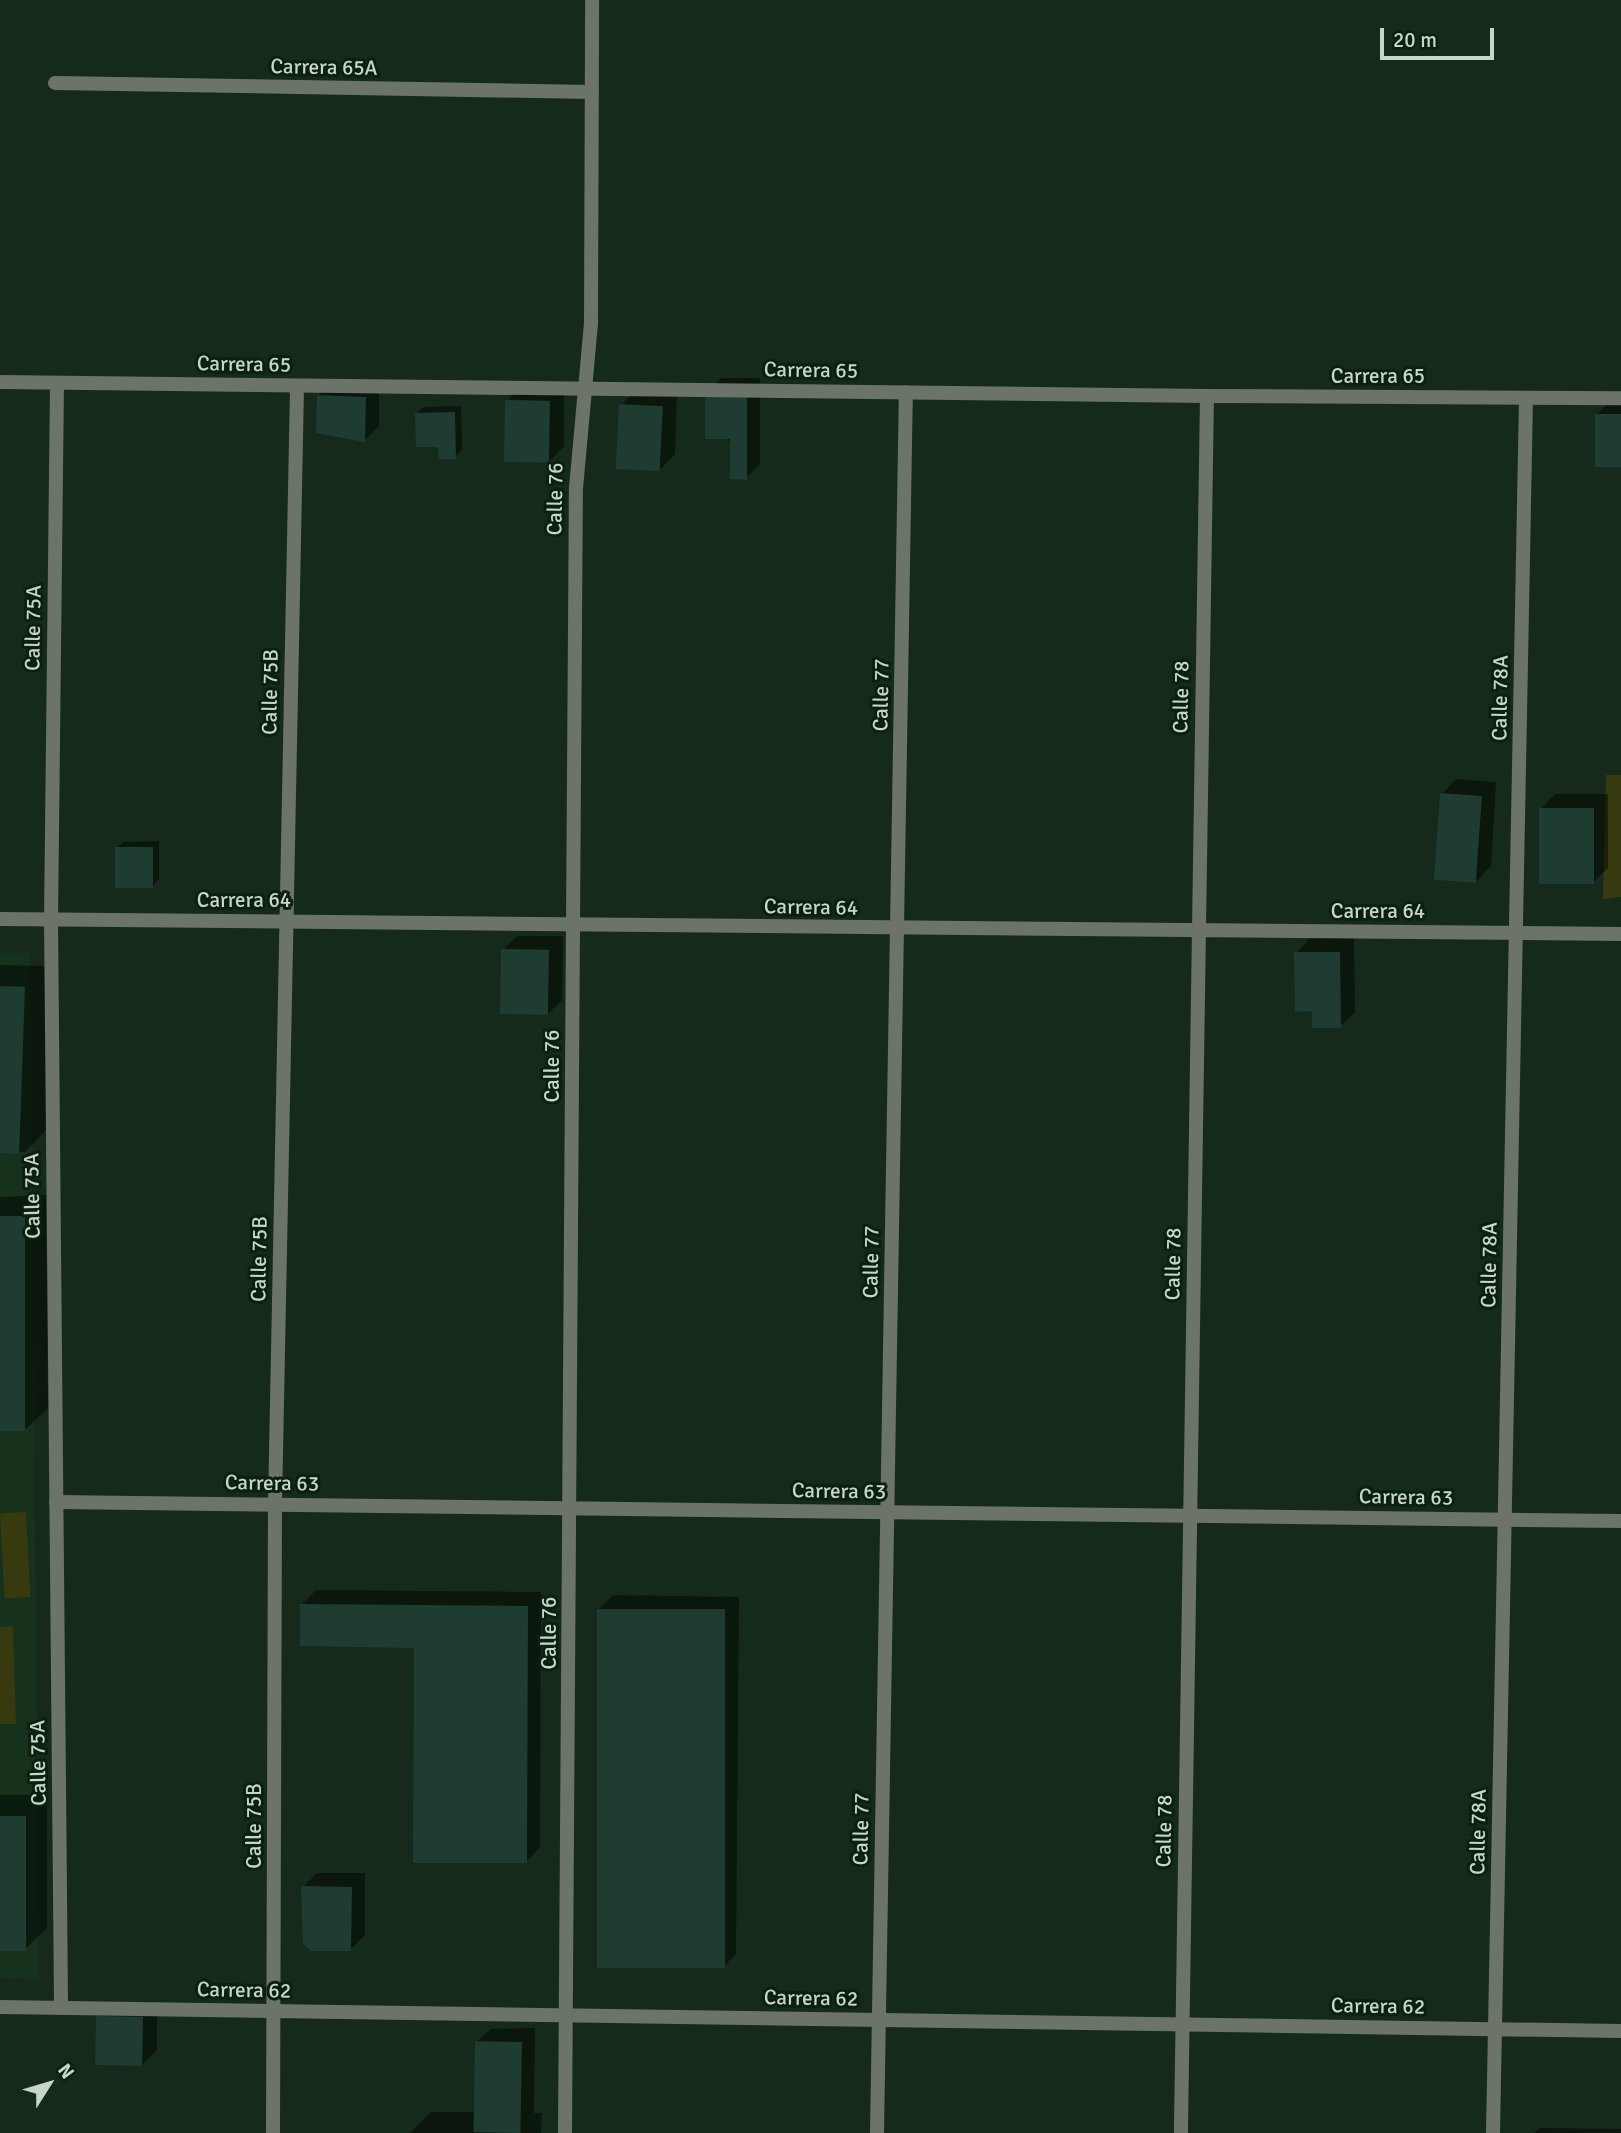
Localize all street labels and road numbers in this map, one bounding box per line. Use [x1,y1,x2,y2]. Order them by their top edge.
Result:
street label: Carrera 65A [270,53,378,81]
street label: Carrera 65 [197,351,291,377]
street label: Carrera 65 [764,357,858,383]
street label: Carrera 65 [1331,363,1425,389]
street label: Calle 76 [542,462,568,536]
street label: Calle 75A [20,585,46,671]
street label: Calle 75B [257,649,283,735]
street label: Calle 78A [1487,655,1513,741]
street label: Calle 77 [868,658,894,732]
street label: Calle 78 [1168,660,1194,734]
street label: Carrera 64 [197,887,291,913]
street label: Carrera 64 [764,894,858,920]
street label: Carrera 64 [1331,898,1425,924]
street label: Calle 76 [539,1030,565,1102]
street label: Calle 75A [19,1153,45,1239]
street label: Calle 75B [246,1216,272,1302]
street label: Calle 78A [1476,1222,1502,1308]
street label: Calle 77 [858,1225,884,1299]
street label: Calle 78 [1160,1227,1186,1301]
street label: Carrera 63 [225,1470,319,1496]
street label: Carrera 63 [792,1478,886,1504]
street label: Carrera 63 [1359,1484,1453,1510]
street label: Calle 76 [536,1597,562,1669]
street label: Calle 75A [25,1720,51,1806]
street label: Calle 75B [241,1783,267,1869]
street label: Calle 78A [1465,1789,1491,1875]
street label: Calle 77 [848,1792,874,1866]
street label: Calle 78 [1151,1794,1177,1868]
street label: Carrera 62 [197,1977,291,2003]
street label: Carrera 62 [764,1985,858,2011]
street label: Carrera 62 [1331,1993,1425,2019]

